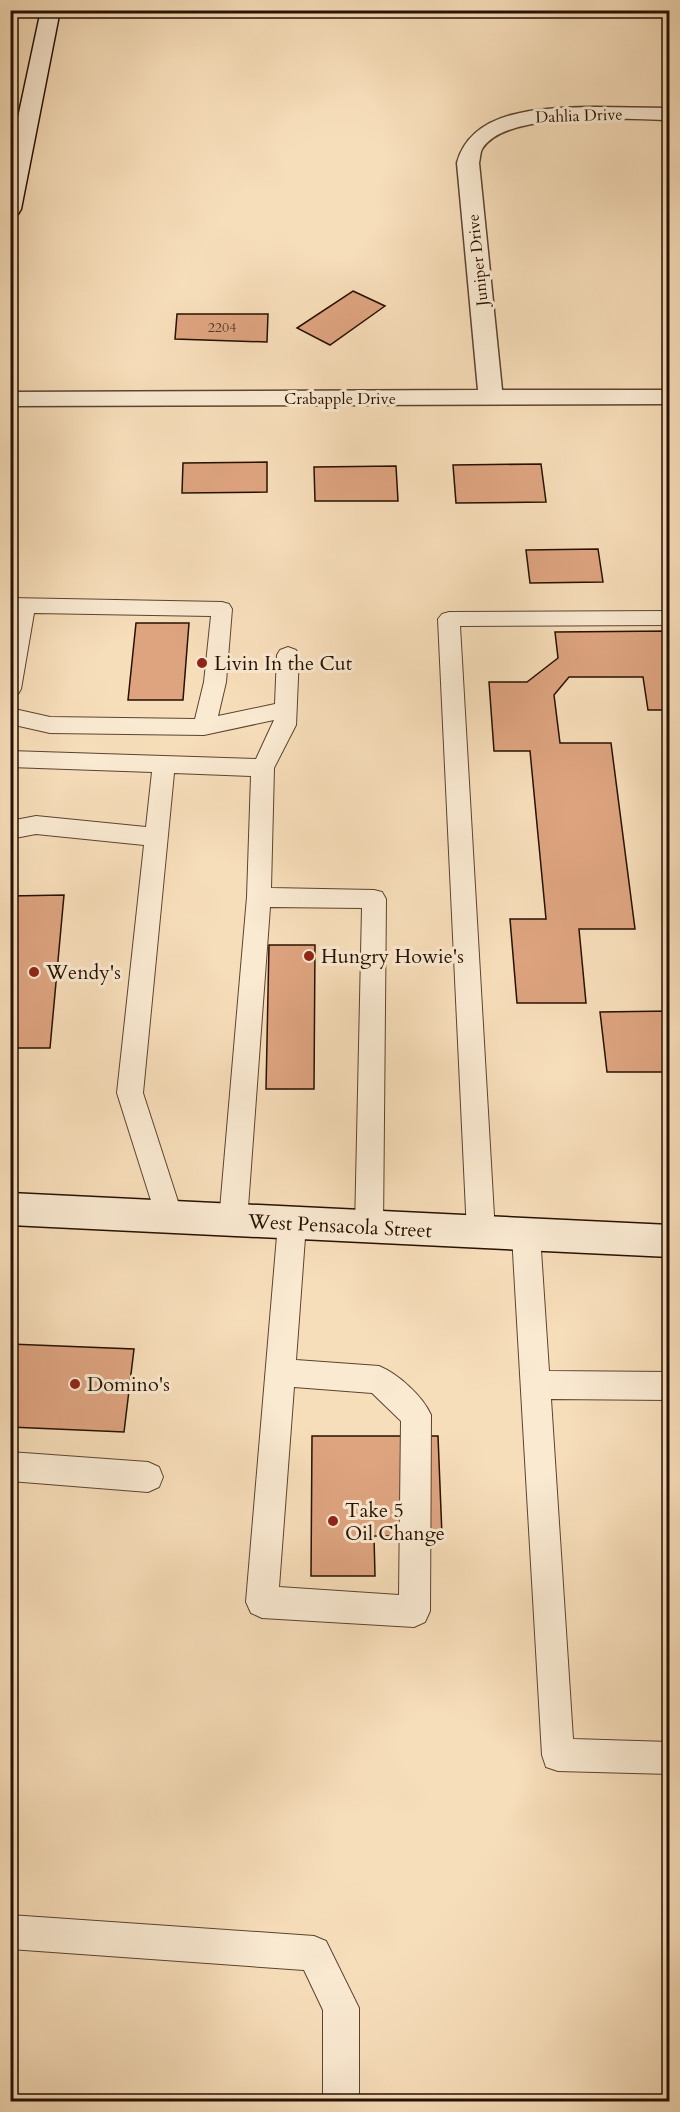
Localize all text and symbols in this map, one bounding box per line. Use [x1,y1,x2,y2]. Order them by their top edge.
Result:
street label: Dahlia Drive [535,103,623,129]
street label: Juniper Drive [462,213,494,309]
house number: 2204 [208,318,236,337]
street label: Crabapple Drive [284,388,396,410]
place label: Livin In the Cut [214,650,353,677]
marker: Livin In the Cut [195,656,209,670]
place label: Hungry Howie's [321,943,464,970]
marker: Hungry Howie's [302,949,316,963]
place label: Wendy's [45,959,121,986]
marker: Wendy's [27,965,41,979]
street label: West Pensacola Street [246,1208,433,1244]
place label: Domino's [87,1371,170,1398]
marker: Domino's [68,1377,82,1391]
place label: Take 5 Oil Change [345,1497,445,1547]
marker: Take 5 Oil Change [326,1514,340,1528]

